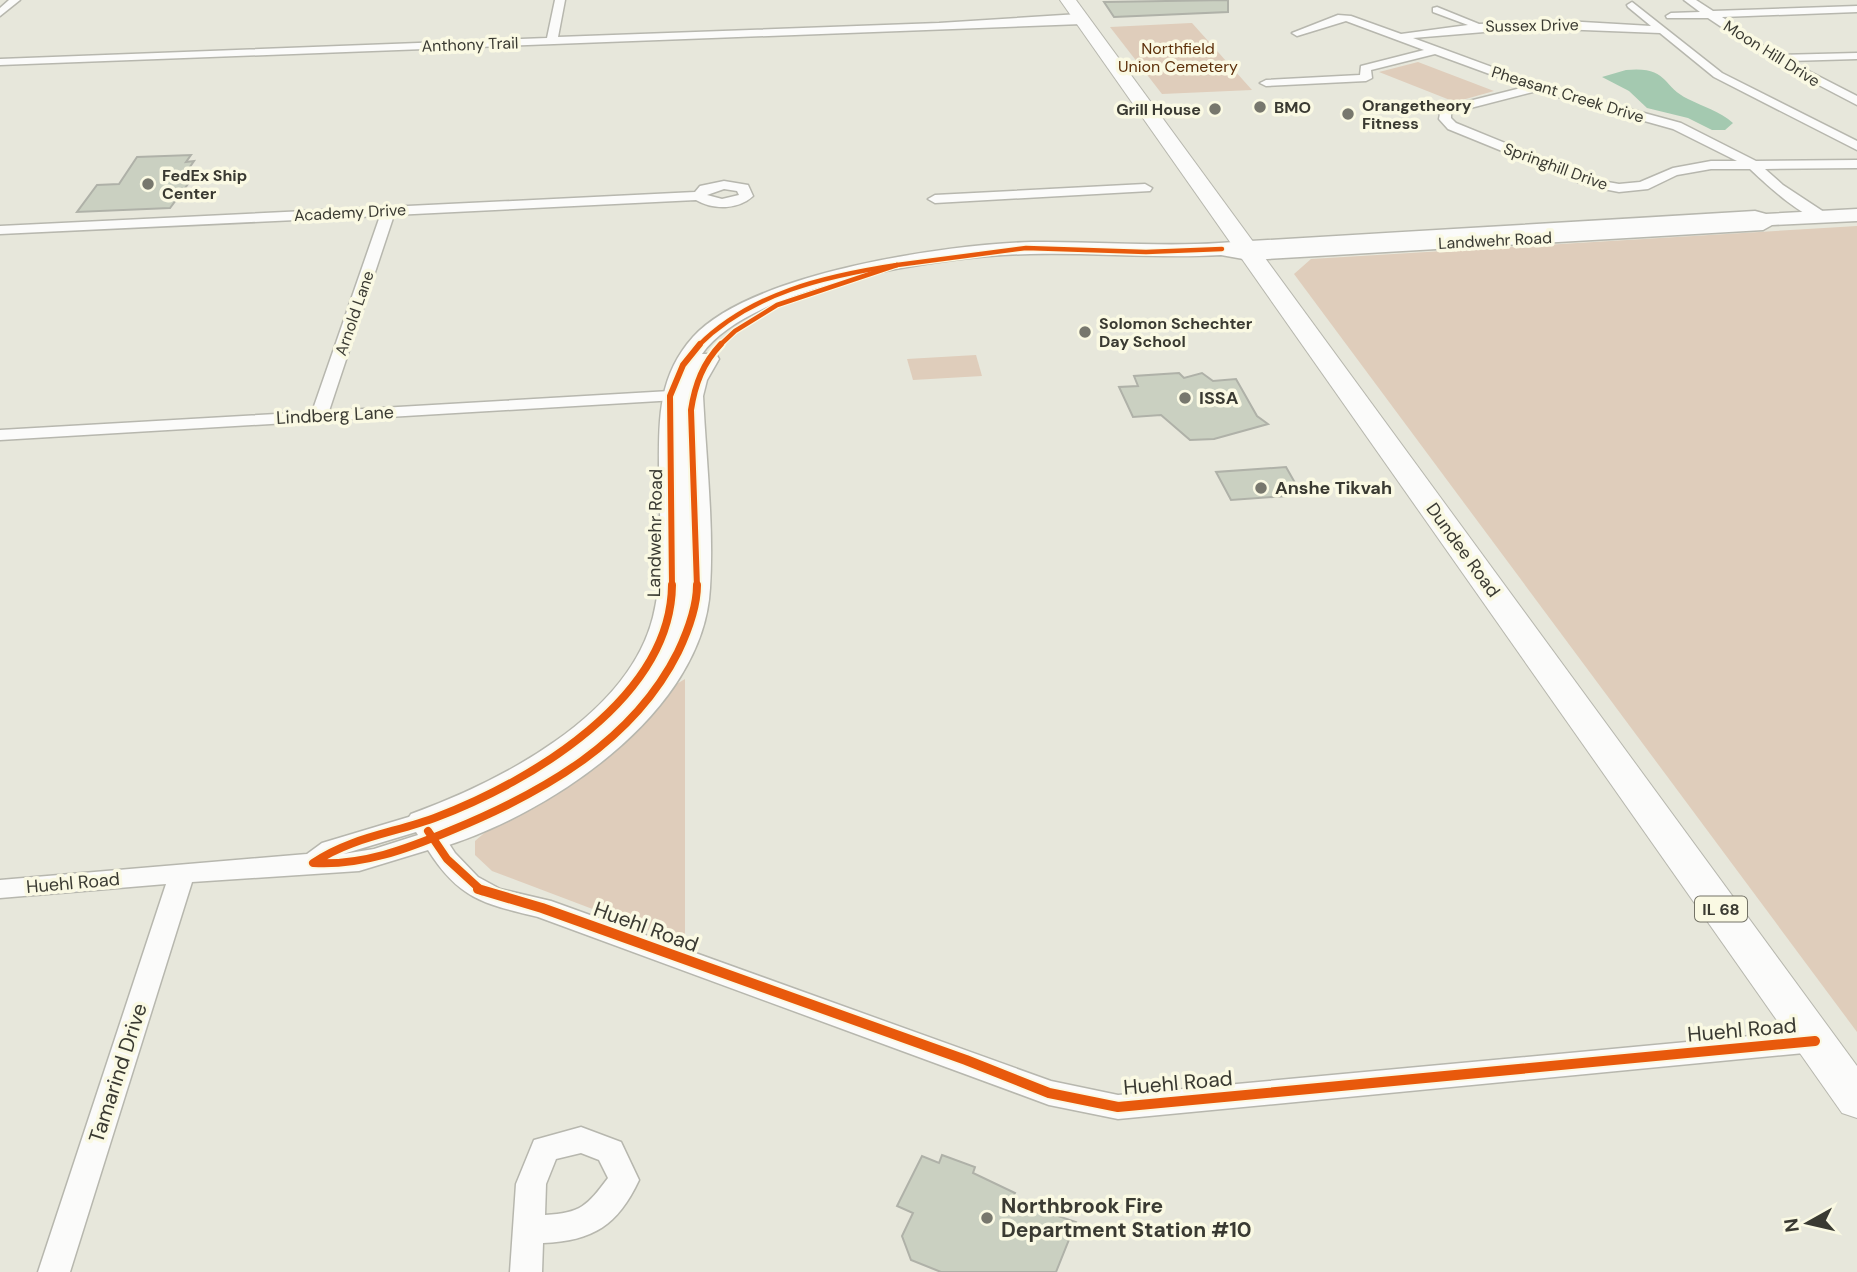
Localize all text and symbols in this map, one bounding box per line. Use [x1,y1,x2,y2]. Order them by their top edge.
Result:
street label: Sussex Drive [1485,14,1579,37]
street label: Moon Hill Drive [1720,15,1824,91]
street label: Anthony Trail [421,32,519,57]
park label: Northfield Union Cemetery [1118,38,1238,77]
street label: Pheasant Creek Drive [1489,61,1647,128]
place label: Orangetheory Fitness [1362,95,1472,134]
place label: BMO [1274,97,1311,118]
place label: Grill House [1116,99,1201,120]
marker: BMO [1252,99,1268,115]
marker: Grill House [1207,101,1223,117]
marker: Orangetheory Fitness [1340,106,1356,122]
street label: Springhill Drive [1501,138,1611,195]
place label: FedEx Ship Center [162,165,247,204]
marker: FedEx Ship Center [140,176,156,192]
street label: Academy Drive [293,199,407,226]
street label: Landwehr Road [1438,227,1552,254]
street label: Arnold Lane [330,268,379,358]
place label: Solomon Schechter Day School [1099,313,1253,352]
marker: Solomon Schechter Day School [1077,324,1093,340]
place label: ISSA [1199,386,1239,410]
marker: ISSA [1177,390,1193,406]
street label: Lindberg Lane [275,400,395,430]
street label: Landwehr Road [642,469,668,597]
place label: Anshe Tikvah [1275,476,1392,500]
marker: Anshe Tikvah [1253,480,1269,496]
street label: Dundee Road [1421,498,1505,602]
street label: Huehl Road [25,867,121,899]
street label: Huehl Road [590,895,702,959]
road number: IL 68 [1695,897,1747,922]
street label: Tamarind Drive [82,1000,154,1146]
street label: Huehl Road [1686,1011,1798,1049]
street label: Huehl Road [1122,1064,1234,1102]
north arrow [1773,1188,1843,1258]
place label: Northbrook Fire Department Station #10 [1001,1192,1252,1244]
marker: Northbrook Fire Department Station #10 [979,1210,995,1226]
text: N [1778,1217,1805,1234]

